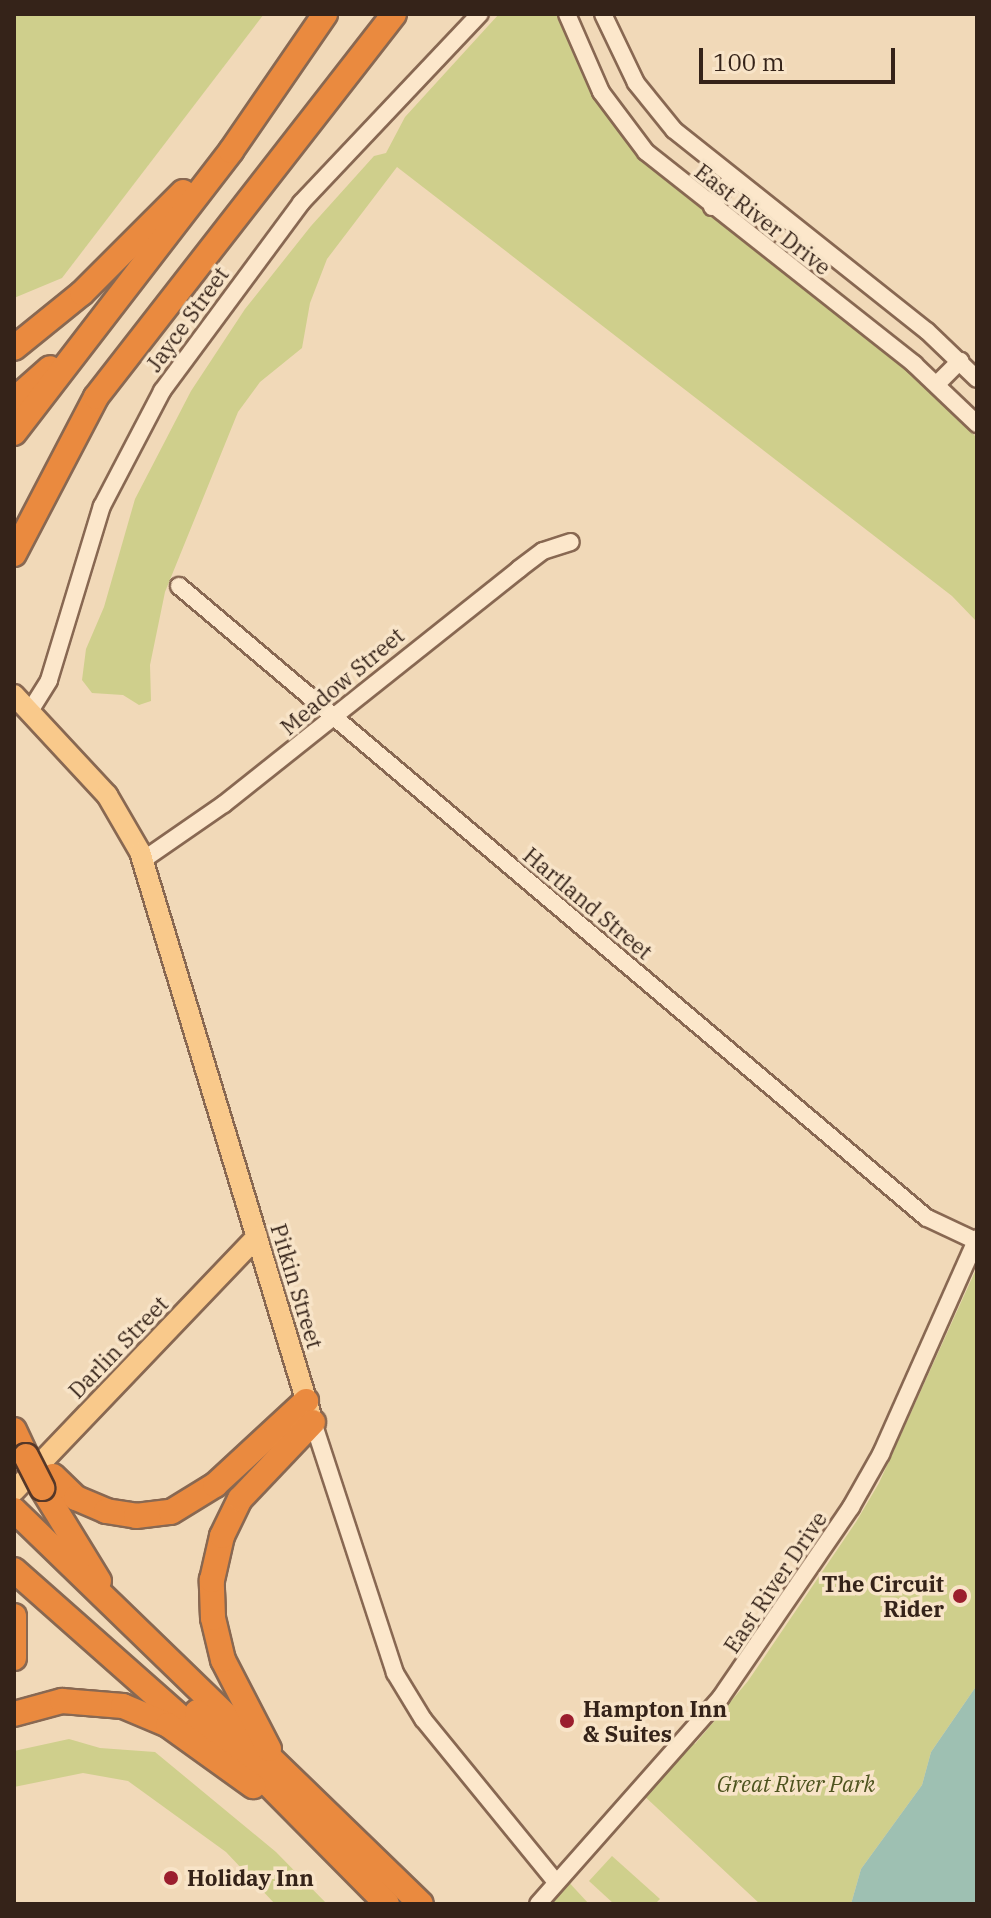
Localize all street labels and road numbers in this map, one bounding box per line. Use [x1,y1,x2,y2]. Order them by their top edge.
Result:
street label: East River Drive [690,158,836,280]
street label: Jayce Street [140,261,234,377]
street label: Meadow Street [275,622,409,740]
street label: Hartland Street [518,841,658,965]
street label: Pitkin Street [265,1220,329,1352]
street label: Darlin Street [63,1290,173,1404]
street label: East River Drive [718,1506,832,1658]

